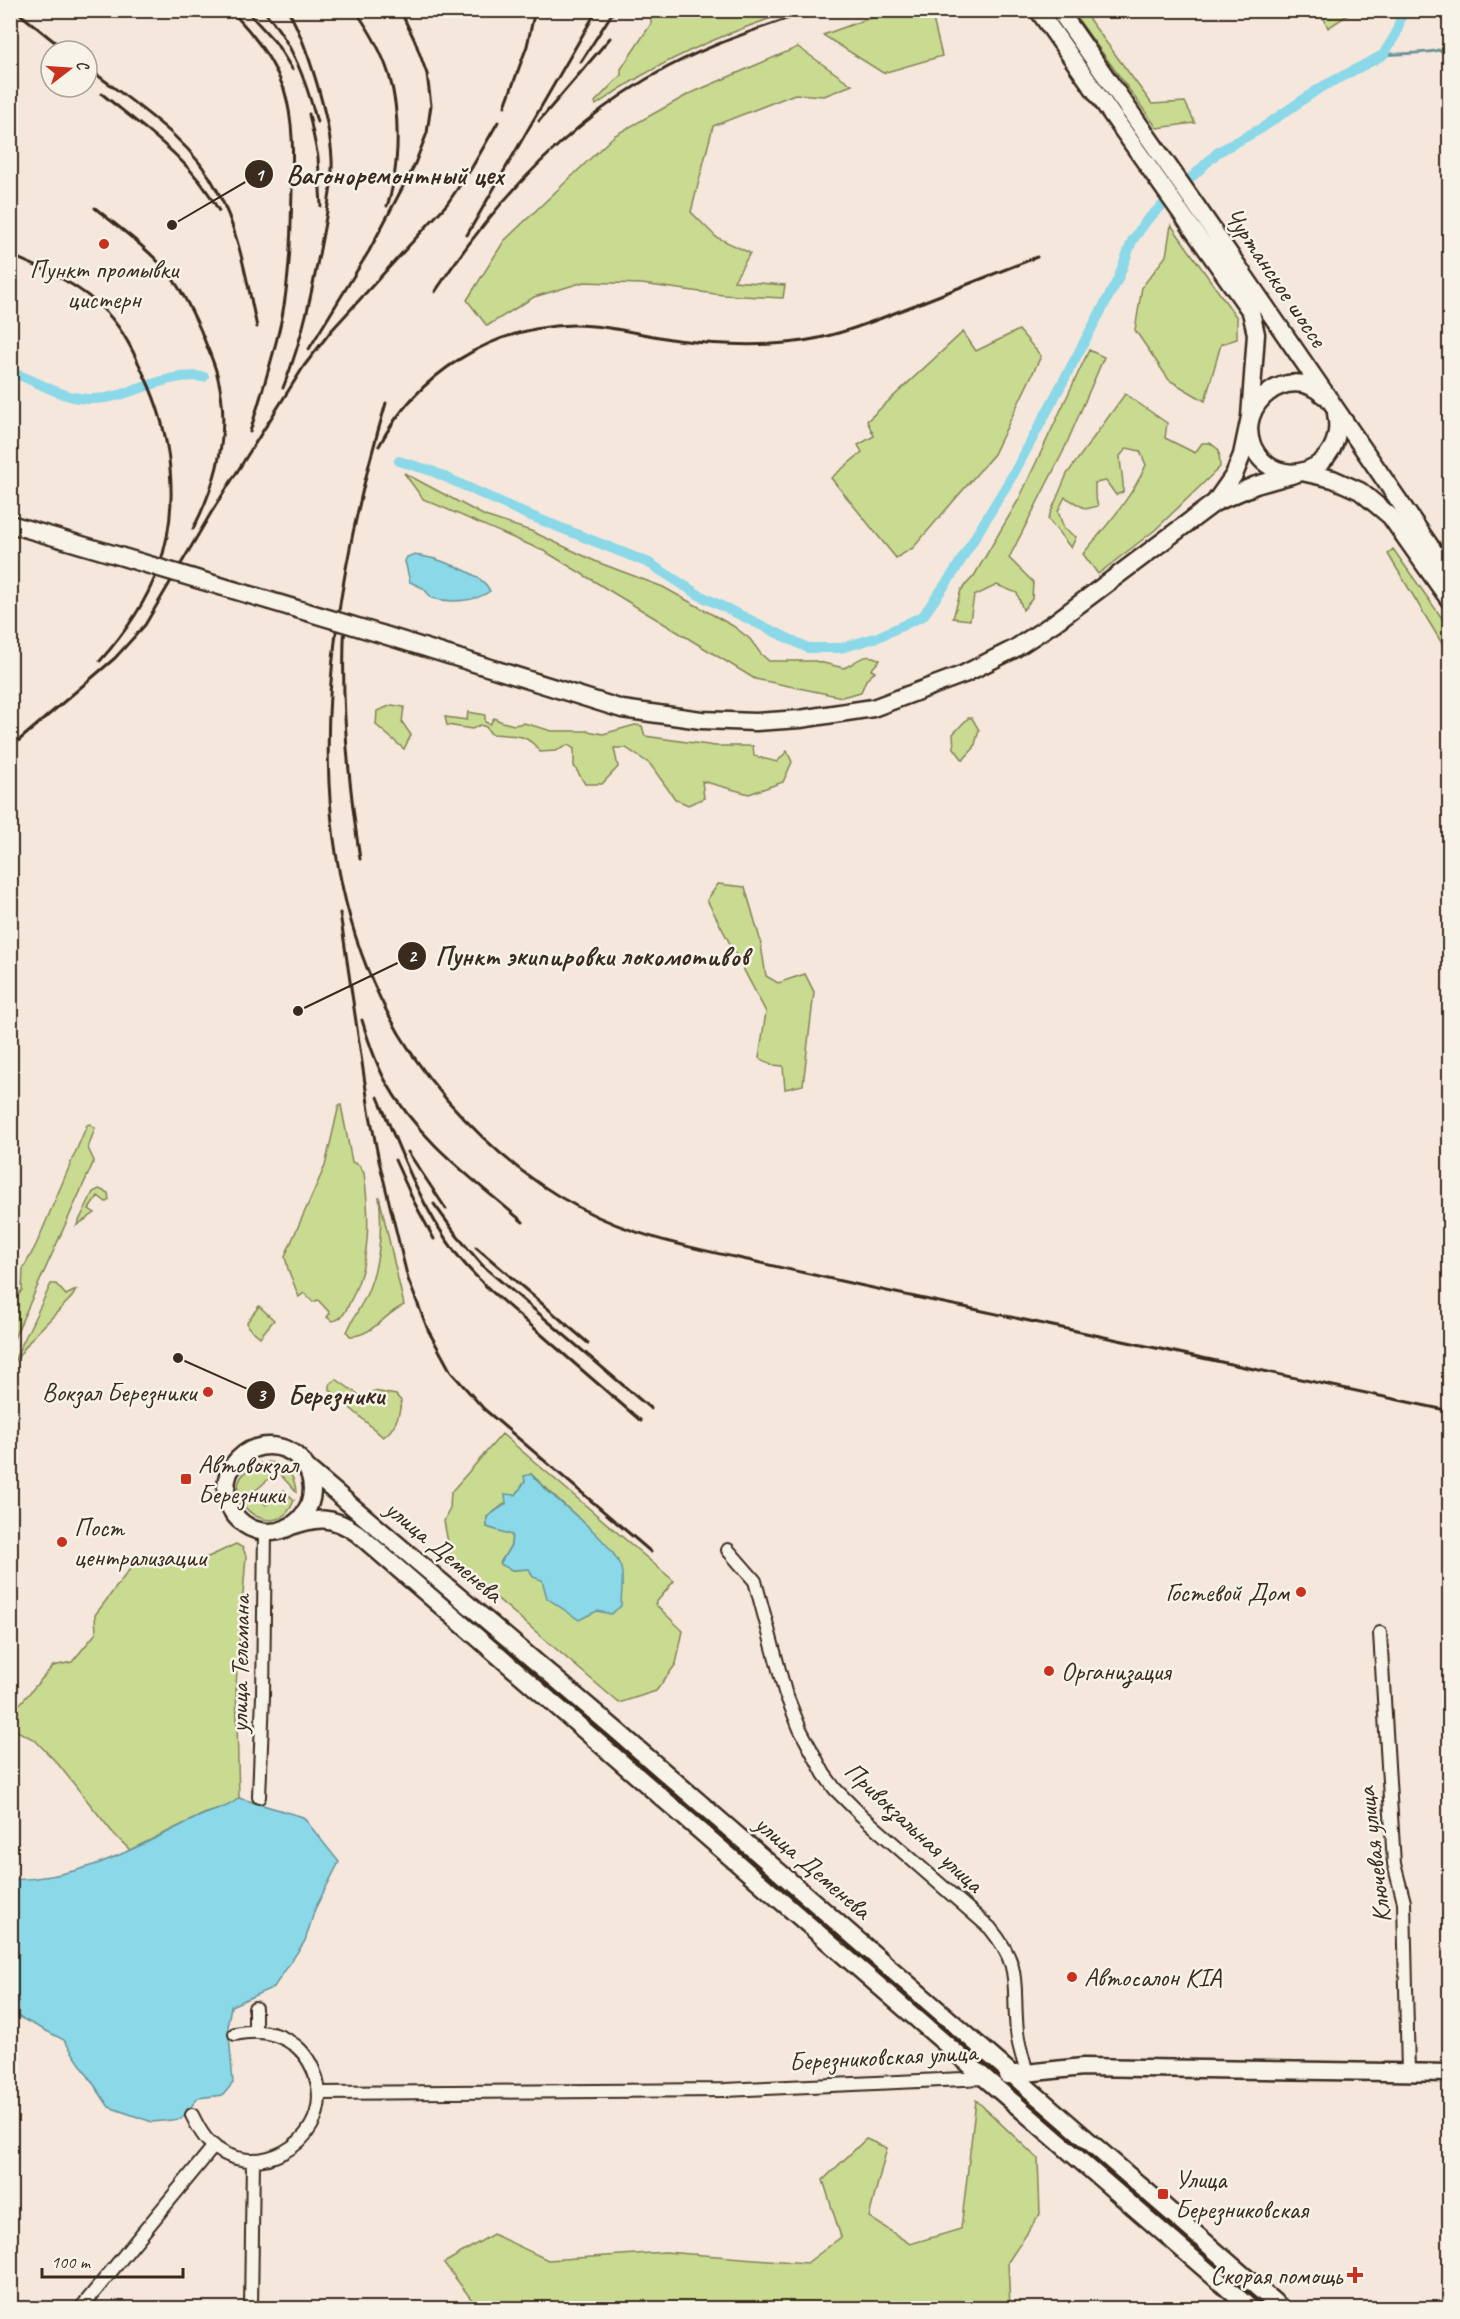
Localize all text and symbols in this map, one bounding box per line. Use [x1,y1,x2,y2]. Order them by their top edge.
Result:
north arrow [39,39,99,99]
text: С [72,58,94,74]
callout: Вагоноремонтный цех [244,152,516,197]
text: Вагоноремонтный цех [286,158,506,192]
text: 1 [255,164,265,186]
street label: Чуртанское шоссе [1217,201,1336,354]
marker: Пункт промывки цистерн [97,237,111,251]
place label: Пункт промывки цистерн [29,253,180,316]
callout: Пункт экипировки локомотивов [397,933,757,978]
text: Пункт экипировки локомотивов [435,939,753,973]
text: 2 [408,945,418,967]
callout: Березники [246,1372,396,1417]
place label: Вокзал Березники [42,1376,199,1409]
text: Березники [288,1378,386,1412]
text: 3 [257,1384,267,1406]
marker: Вокзал Березники [201,1385,215,1399]
place label: Автовокзал Березники [198,1448,300,1511]
marker: Автовокзал Березники [179,1472,193,1486]
street label: улица Деменева [377,1491,511,1611]
place label: Пост централизации [74,1511,208,1574]
marker: Пост централизации [55,1535,69,1549]
place label: Гостевой Дом [1166,1576,1290,1609]
marker: Гостевой Дом [1294,1585,1308,1599]
street label: улица Тельмана [222,1593,258,1735]
place label: Организация [1061,1655,1172,1689]
marker: Организация [1042,1664,1056,1678]
street label: Привокзальная улица [837,1754,992,1902]
street label: Ключевая улица [1349,1784,1399,1925]
street label: улица Деменева [747,1806,879,1928]
place label: Автосалон KIA [1084,1961,1222,1994]
marker: Автосалон KIA [1065,1970,1079,1984]
street label: Березниковская улица [788,2035,980,2078]
place label: Улица Березниковская [1175,2163,1310,2226]
marker: Улица Березниковская [1156,2187,1170,2201]
scale bar [42,2241,183,2279]
text: 100 m [51,2251,92,2273]
place label: Скорая помощь [1210,2259,1344,2292]
marker: Скорая помощь [1346,2266,1364,2284]

